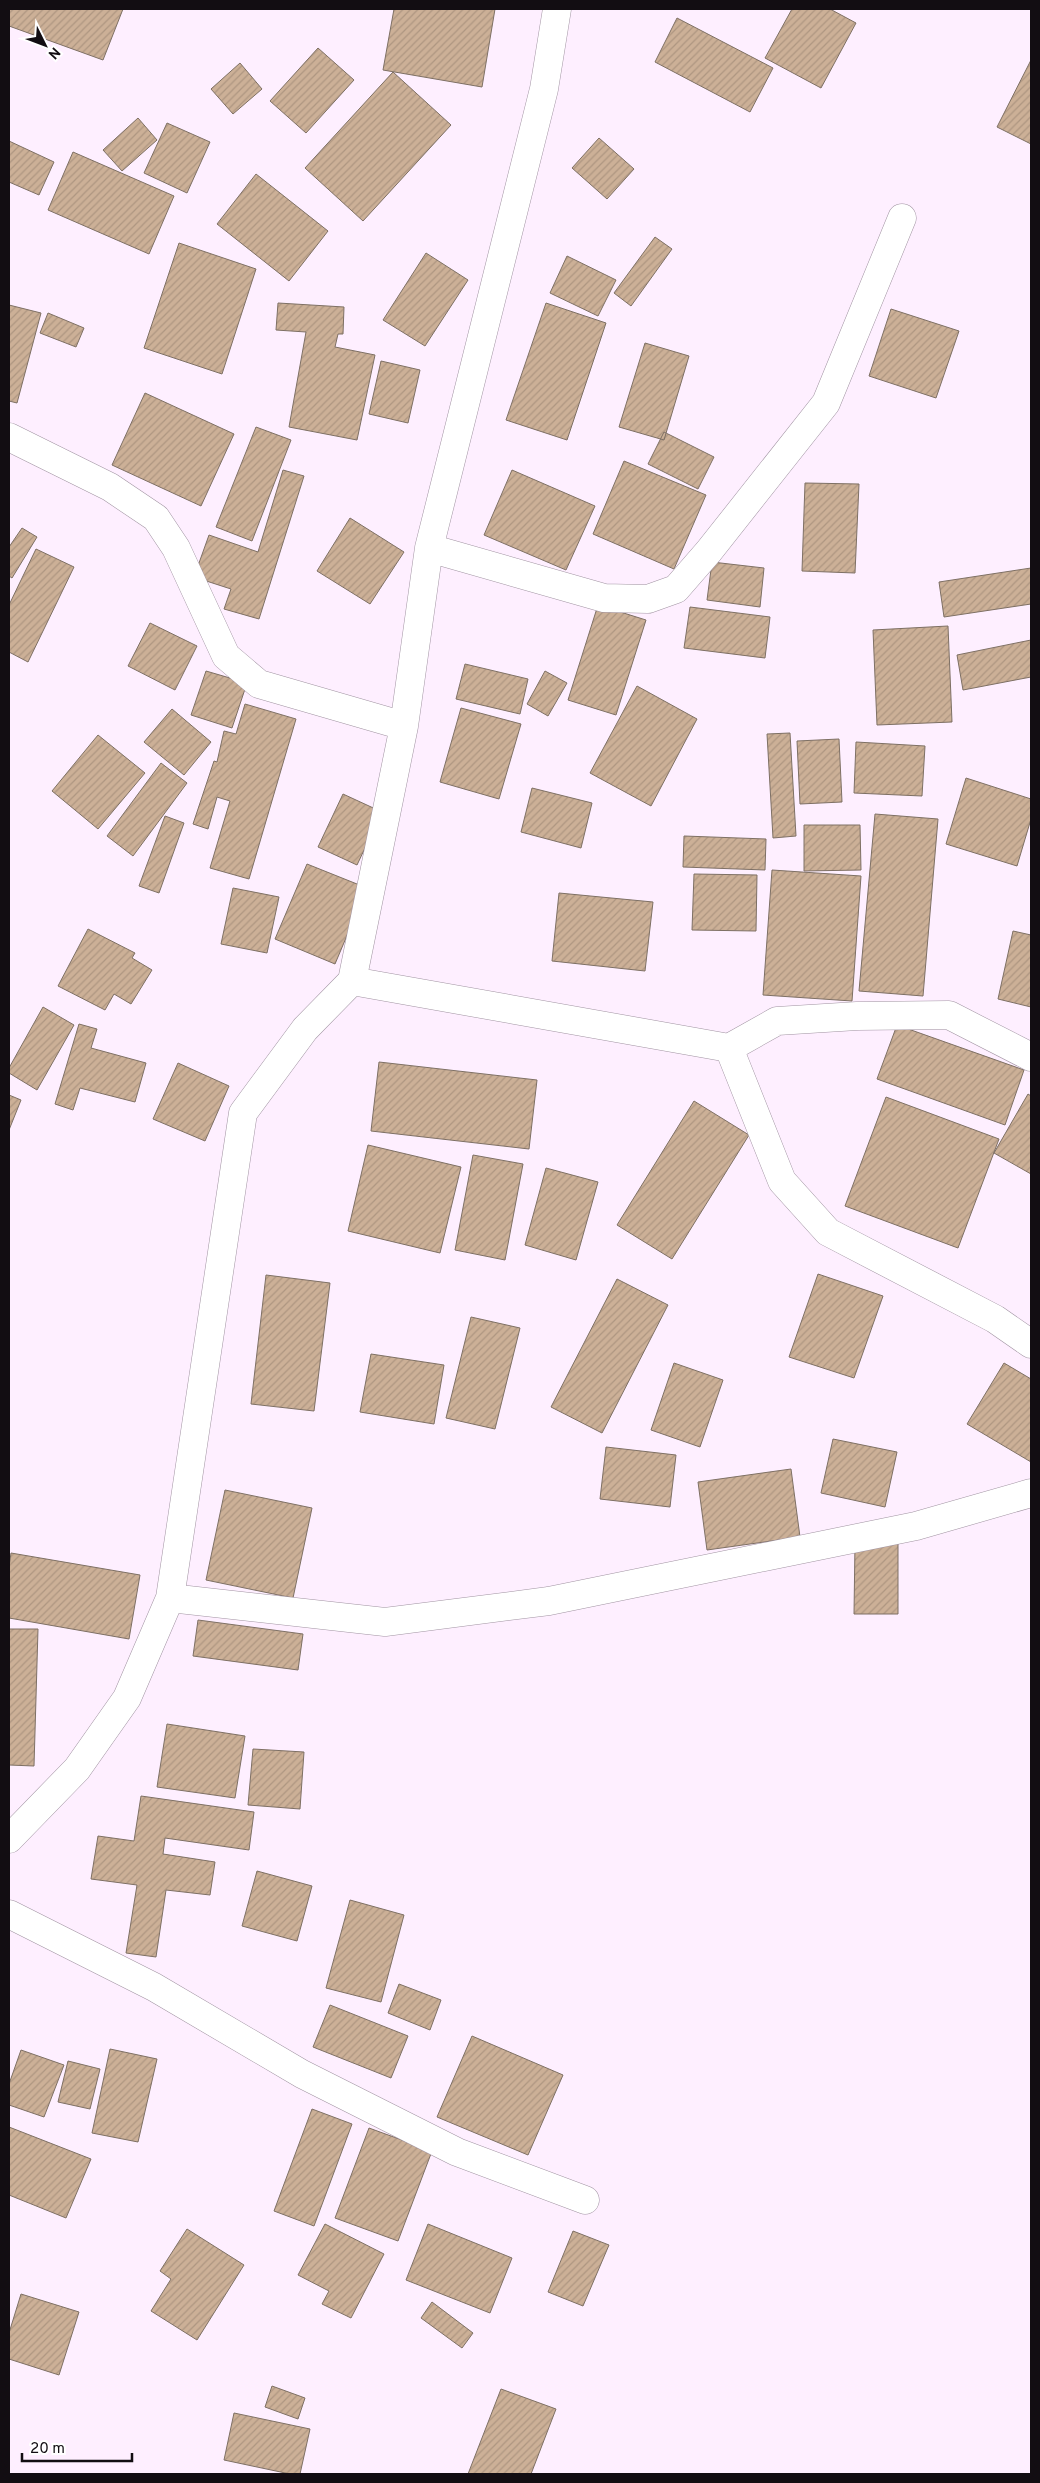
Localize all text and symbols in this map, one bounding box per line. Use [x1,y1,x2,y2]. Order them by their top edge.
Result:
north arrow [20,20,70,70]
text: N [44,43,63,62]
scale bar [22,2430,132,2462]
text: 20 m [30,2440,65,2459]

